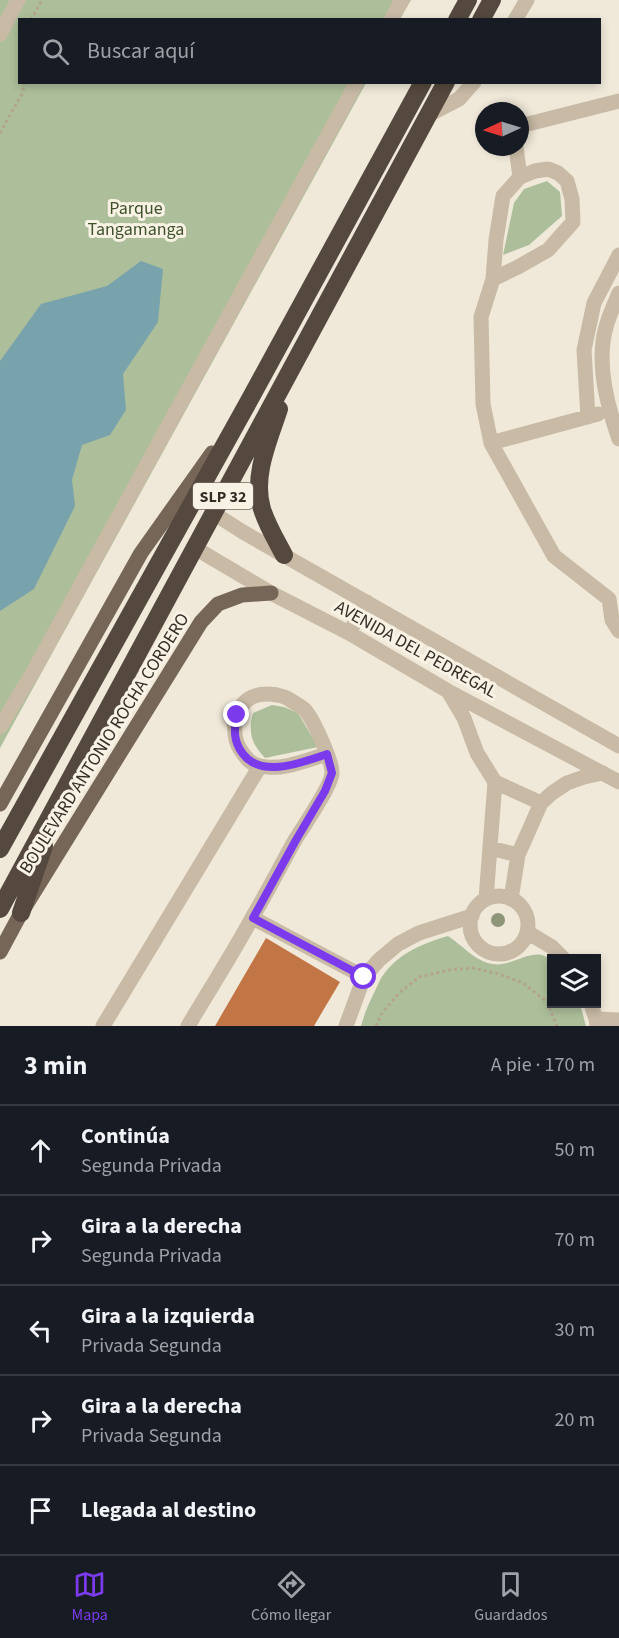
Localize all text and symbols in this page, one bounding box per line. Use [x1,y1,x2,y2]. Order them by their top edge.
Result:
search box [18,18,601,84]
icon: search [39,35,72,68]
text: Buscar aquí [87,35,195,67]
north arrow [475,102,529,156]
park label: Parque Tangamanga [88,196,184,242]
road number: SLP 32 [193,483,253,509]
street label: AVENIDA DEL PEDREGAL [330,594,502,705]
street label: BOULEVARD ANTONIO ROCHA CORDERO [14,608,195,878]
route end [223,701,249,727]
map controls [547,954,601,1008]
button: layers [547,954,601,1008]
route start [350,963,376,989]
text: 3 min [24,1047,87,1084]
text: A pie · 170 m [491,1051,595,1079]
text: Continúa [81,1120,170,1152]
icon: ahead [24,1134,57,1167]
text: 50 m [555,1136,595,1164]
text: Segunda Privada [81,1152,222,1180]
text: Gira a la derecha [81,1210,242,1242]
icon: right [24,1224,57,1257]
text: 70 m [555,1226,595,1254]
text: Segunda Privada [81,1242,222,1270]
text: Gira a la izquierda [81,1300,255,1332]
icon: left [24,1314,57,1347]
text: 30 m [555,1316,595,1344]
text: Privada Segunda [81,1332,222,1360]
text: Gira a la derecha [81,1390,242,1422]
icon: right [24,1404,57,1437]
text: 20 m [555,1406,595,1434]
text: Privada Segunda [81,1422,222,1450]
icon: arrive [24,1494,57,1527]
text: Llegada al destino [81,1494,256,1526]
tab: Mapa [72,1568,108,1626]
tab: Cómo llegar [251,1568,331,1626]
tab: Guardados [474,1568,547,1626]

